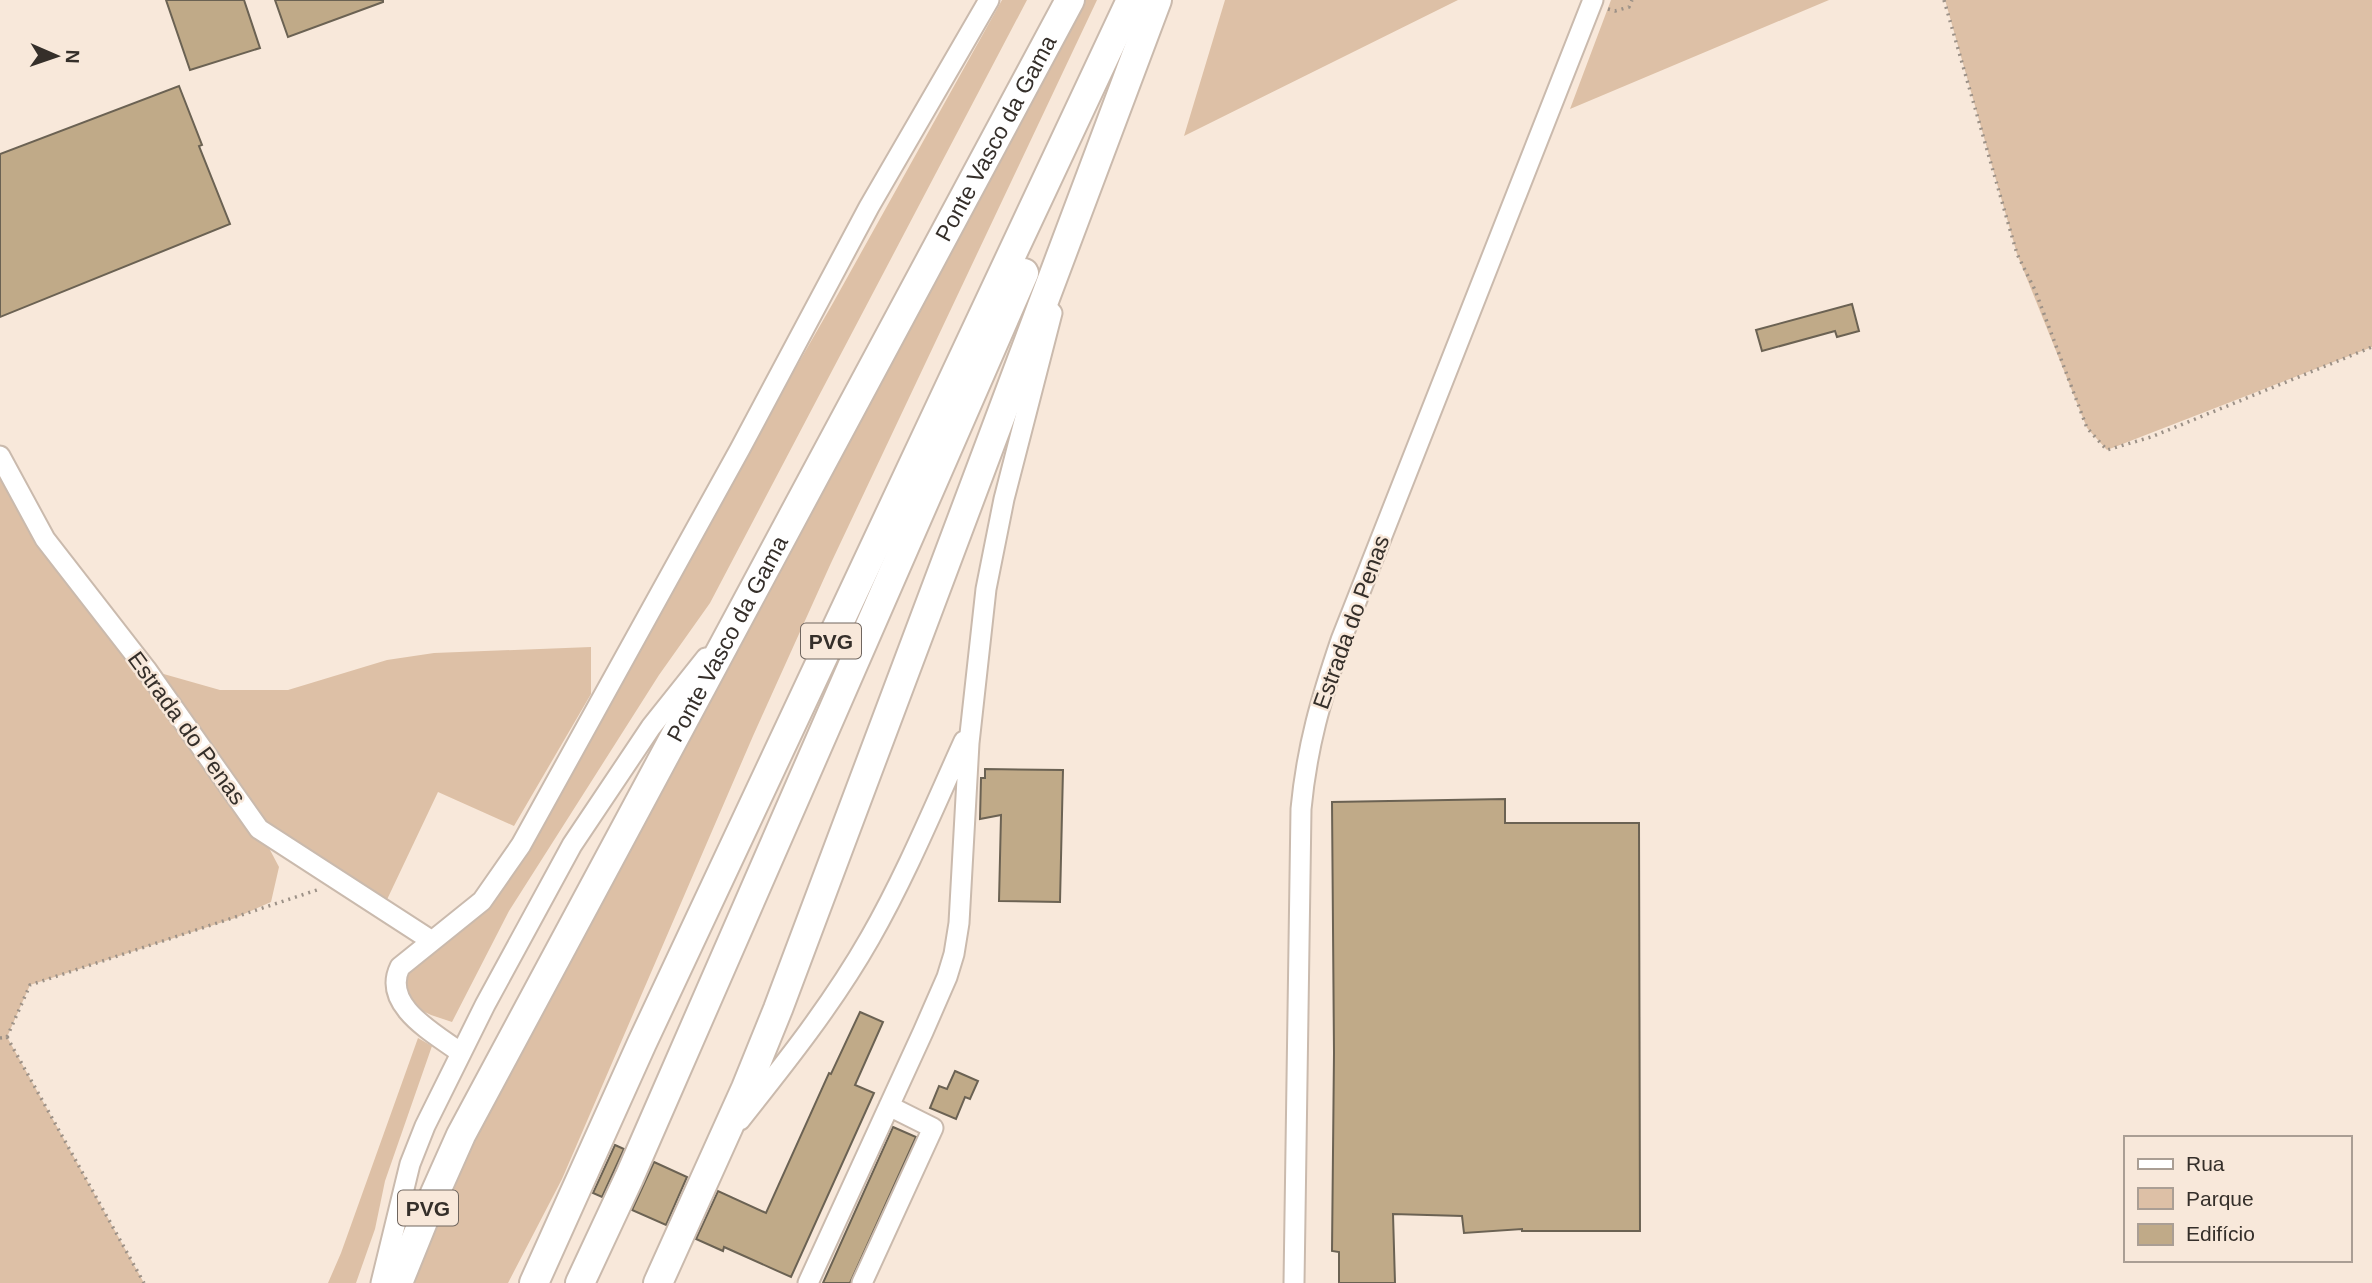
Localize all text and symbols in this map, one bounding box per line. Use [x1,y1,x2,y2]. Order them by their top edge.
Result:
north arrow [21,21,91,91]
street label: Ponte Vasco da Gama [930,31,1062,246]
text: N [62,49,83,64]
street label: Ponte Vasco da Gama [661,531,793,746]
street label: Estrada do Penas [1308,532,1394,712]
road number: PVG [801,624,861,658]
street label: Estrada do Penas [123,646,251,810]
legend [2124,1136,2351,1262]
text: Rua [2186,1152,2225,1175]
text: Parque [2186,1187,2254,1210]
road number: PVG [398,1190,458,1226]
text: Edifício [2186,1222,2255,1245]

